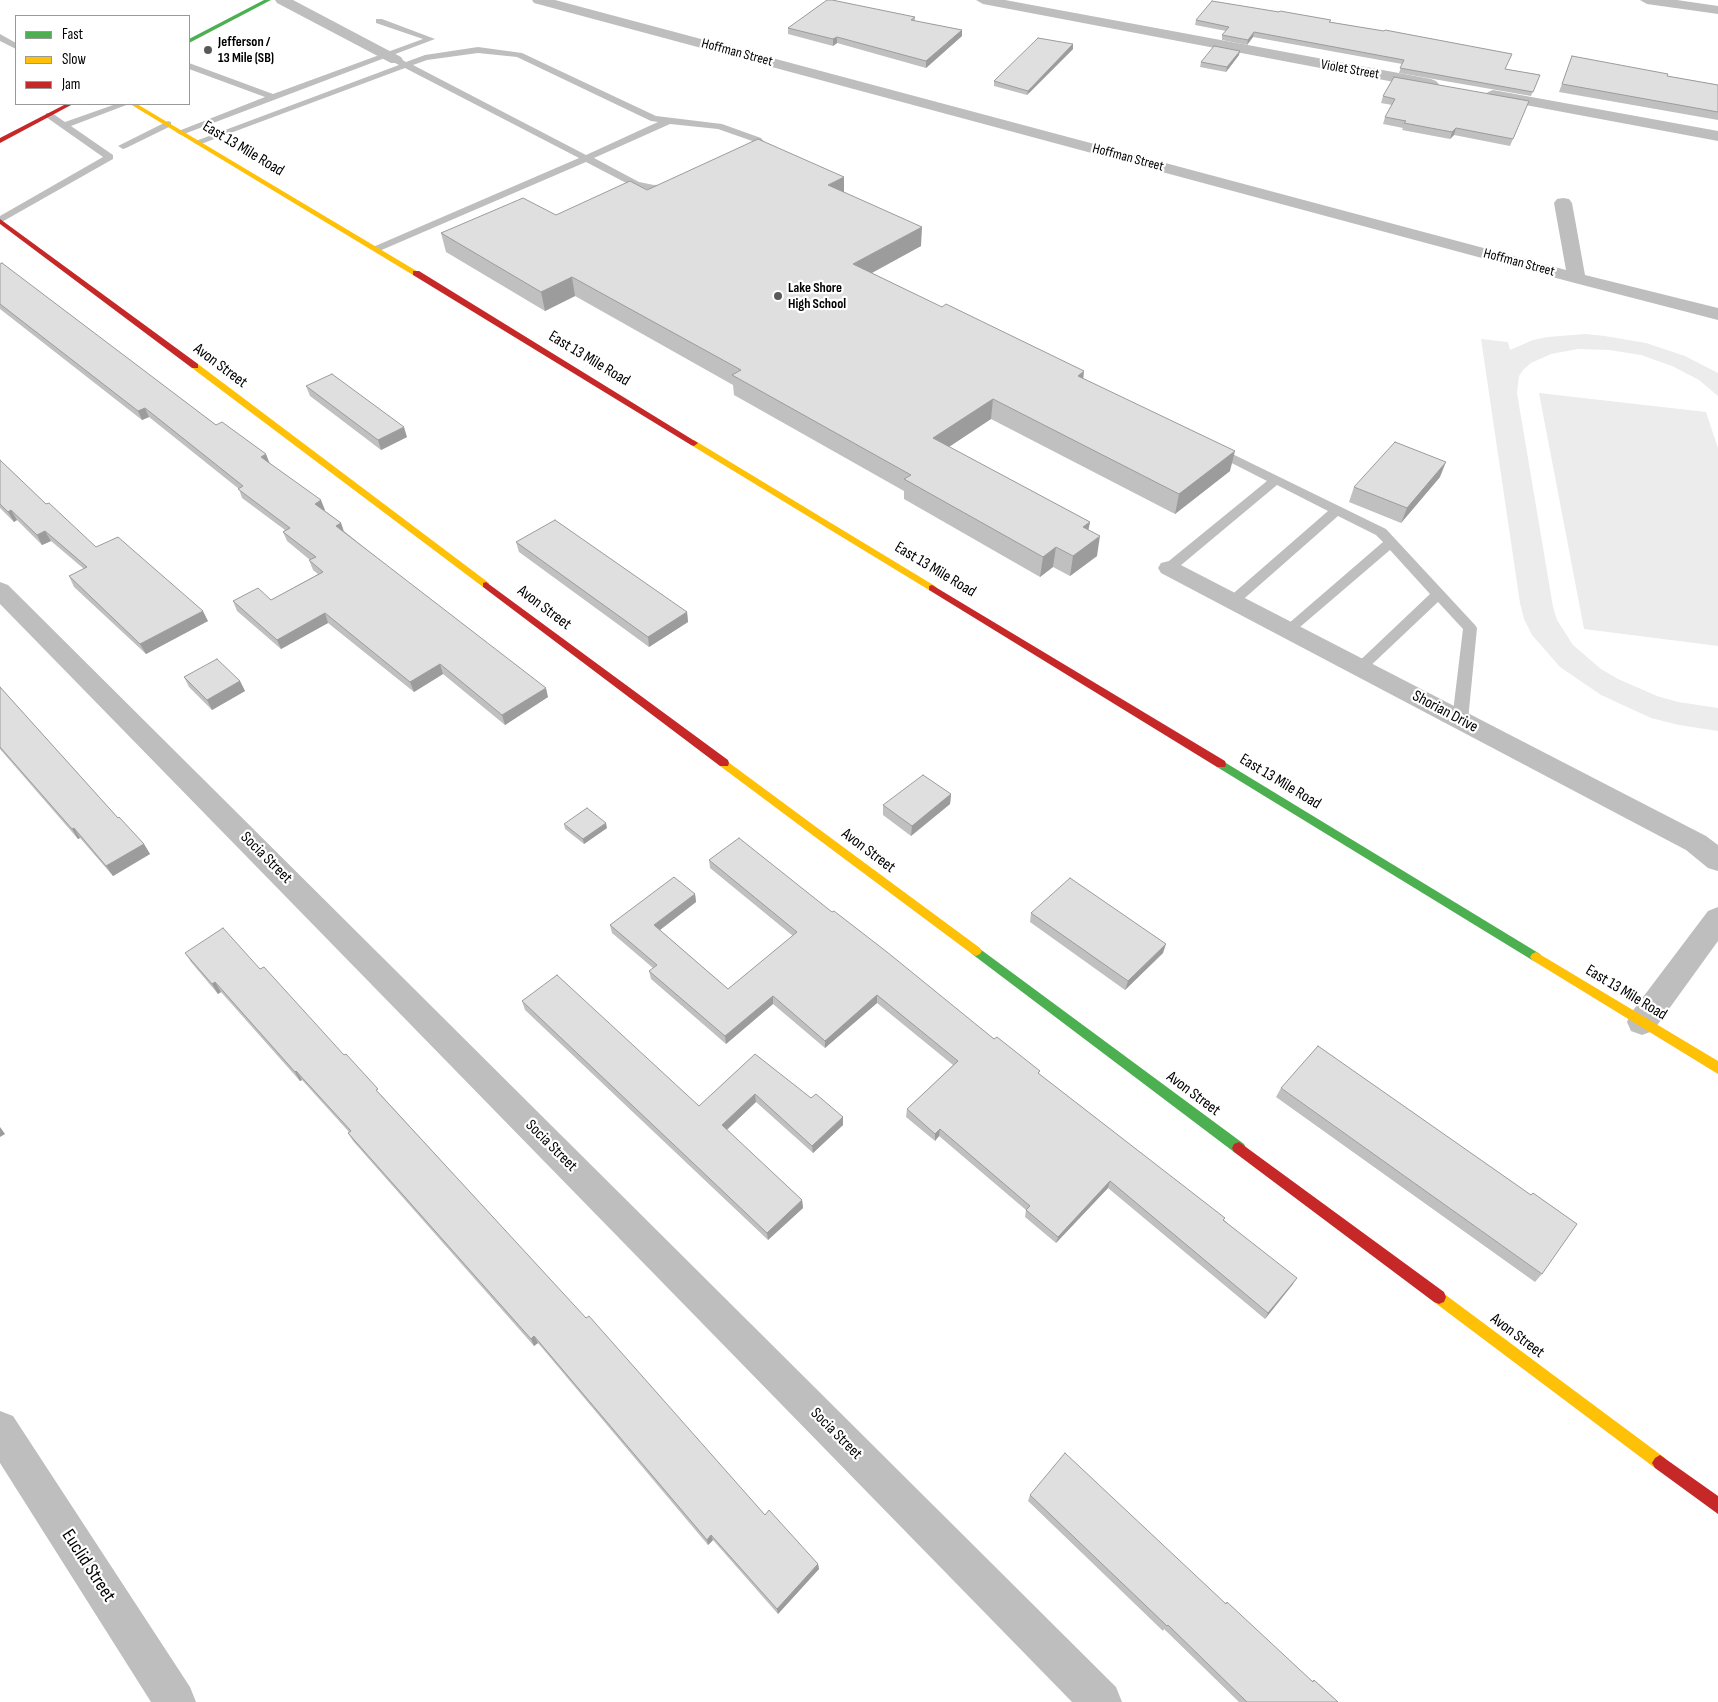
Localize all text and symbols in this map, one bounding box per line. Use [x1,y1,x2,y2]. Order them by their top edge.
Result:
legend [15,15,190,105]
text: Fast [62,25,83,44]
place label: Jefferson / 13 Mile (SB) [218,34,274,66]
street label: Hoffman Street [700,35,774,71]
marker: Jefferson / 13 Mile (SB) [202,44,214,56]
text: Slow [62,50,86,69]
street label: Violet Street [1320,57,1380,83]
text: Jam [62,75,80,94]
street label: East 13 Mile Road [199,117,287,181]
street label: Hoffman Street [1091,140,1165,176]
street label: Hoffman Street [1482,245,1556,281]
place label: Lake Shore High School [788,280,846,312]
marker: Lake Shore High School [772,290,784,302]
street label: East 13 Mile Road [545,327,633,391]
street label: Avon Street [189,340,251,392]
street label: East 13 Mile Road [891,538,979,602]
street label: Avon Street [513,582,575,634]
street label: Shorian Drive [1409,687,1481,737]
street label: East 13 Mile Road [1236,750,1324,814]
street label: Avon Street [837,825,899,877]
street label: Socia Street [236,828,296,888]
street label: East 13 Mile Road [1582,961,1670,1025]
street label: Avon Street [1162,1068,1224,1120]
street label: Socia Street [521,1116,581,1176]
street label: Avon Street [1486,1310,1548,1362]
street label: Socia Street [806,1404,866,1464]
street label: Euclid Street [56,1525,120,1607]

